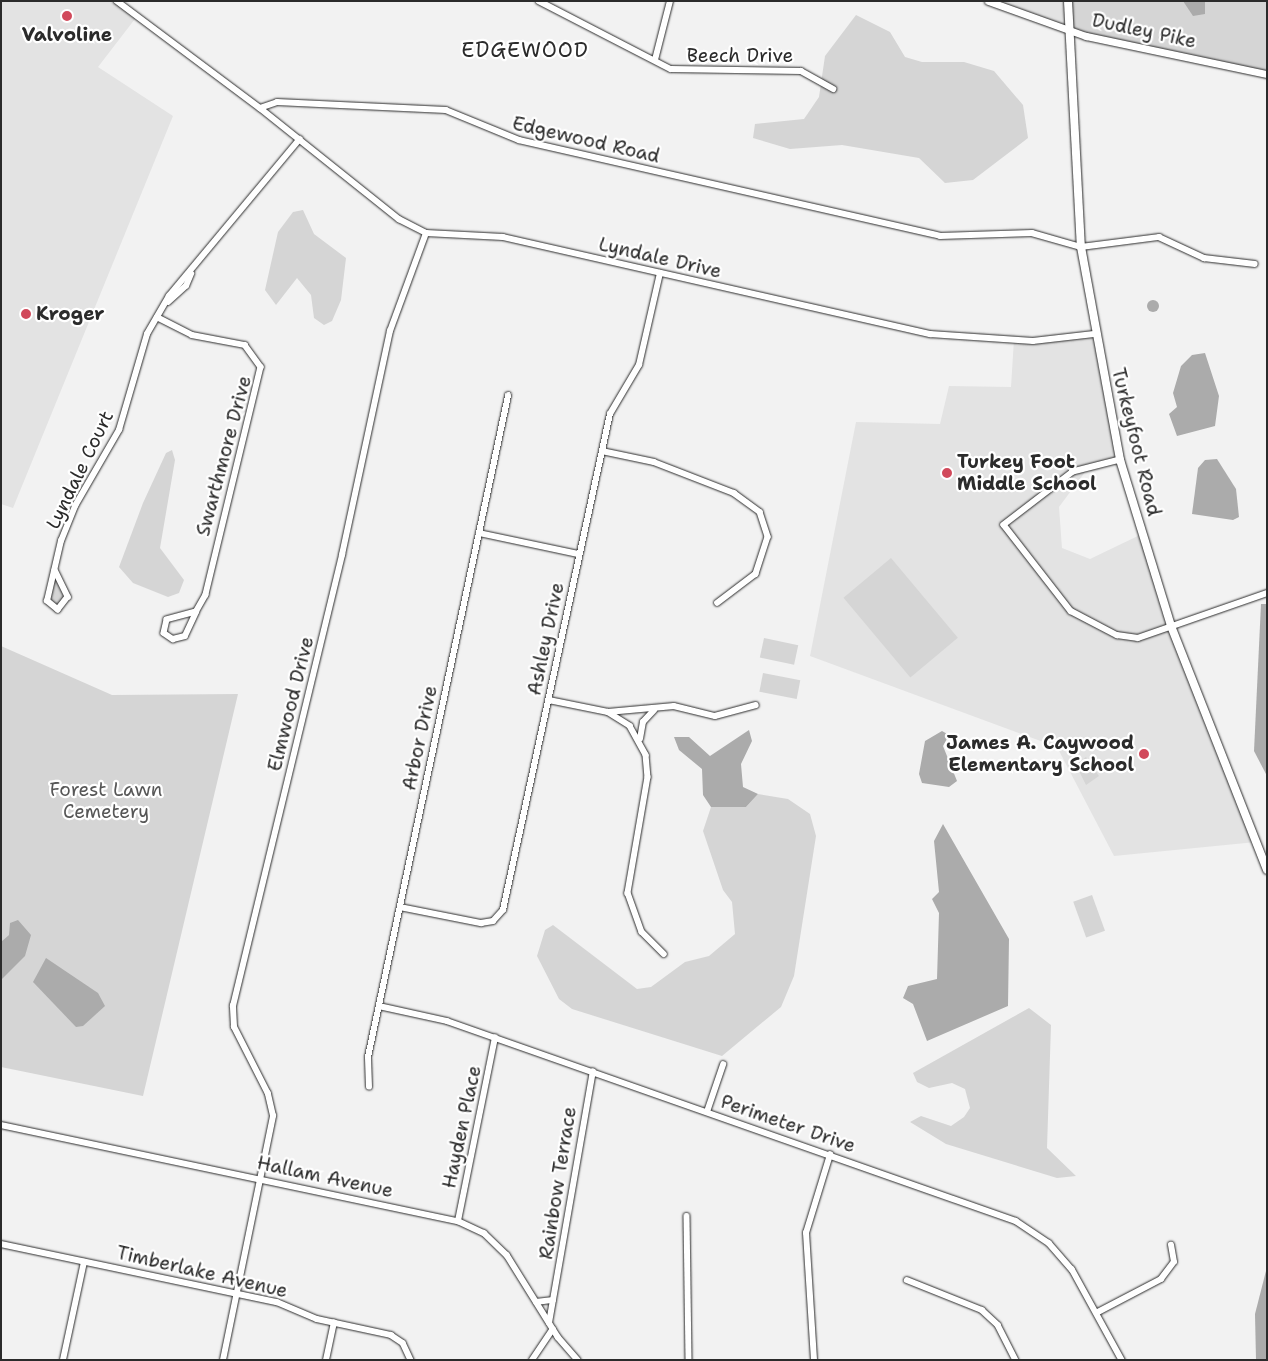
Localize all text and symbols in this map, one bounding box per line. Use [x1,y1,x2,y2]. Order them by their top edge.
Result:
street label: Dudley Pike [1090,9,1198,53]
marker: Valvoline [61,10,73,22]
place label: Valvoline [22,24,112,46]
district label: EDGEWOOD [460,37,590,63]
street label: Beech Drive [687,45,793,67]
street label: Edgewood Road [510,112,662,168]
street label: Lyndale Drive [596,233,724,283]
place label: Kroger [36,303,104,325]
marker: Kroger [20,308,32,320]
street label: Turkeyfoot Road [1107,365,1165,519]
street label: Swarthmore Drive [192,373,256,539]
street label: Lyndale Court [41,407,119,533]
place label: Turkey Foot Middle School [957,451,1097,495]
marker: Turkey Foot Middle School [941,467,953,479]
street label: Ashley Drive [523,581,569,697]
street label: Elmwood Drive [263,634,319,774]
street label: Arbor Drive [398,684,442,792]
place label: James A. Caywood Elementary School [946,732,1134,776]
marker: James A. Caywood Elementary School [1138,748,1150,760]
park label: Forest Lawn Cemetery [50,779,162,823]
street label: Hayden Place [438,1063,486,1191]
street label: Perimeter Drive [718,1090,858,1158]
street label: Rainbow Terrace [535,1105,581,1261]
street label: Hallam Avenue [255,1151,395,1203]
street label: Timberlake Avenue [114,1241,290,1303]

